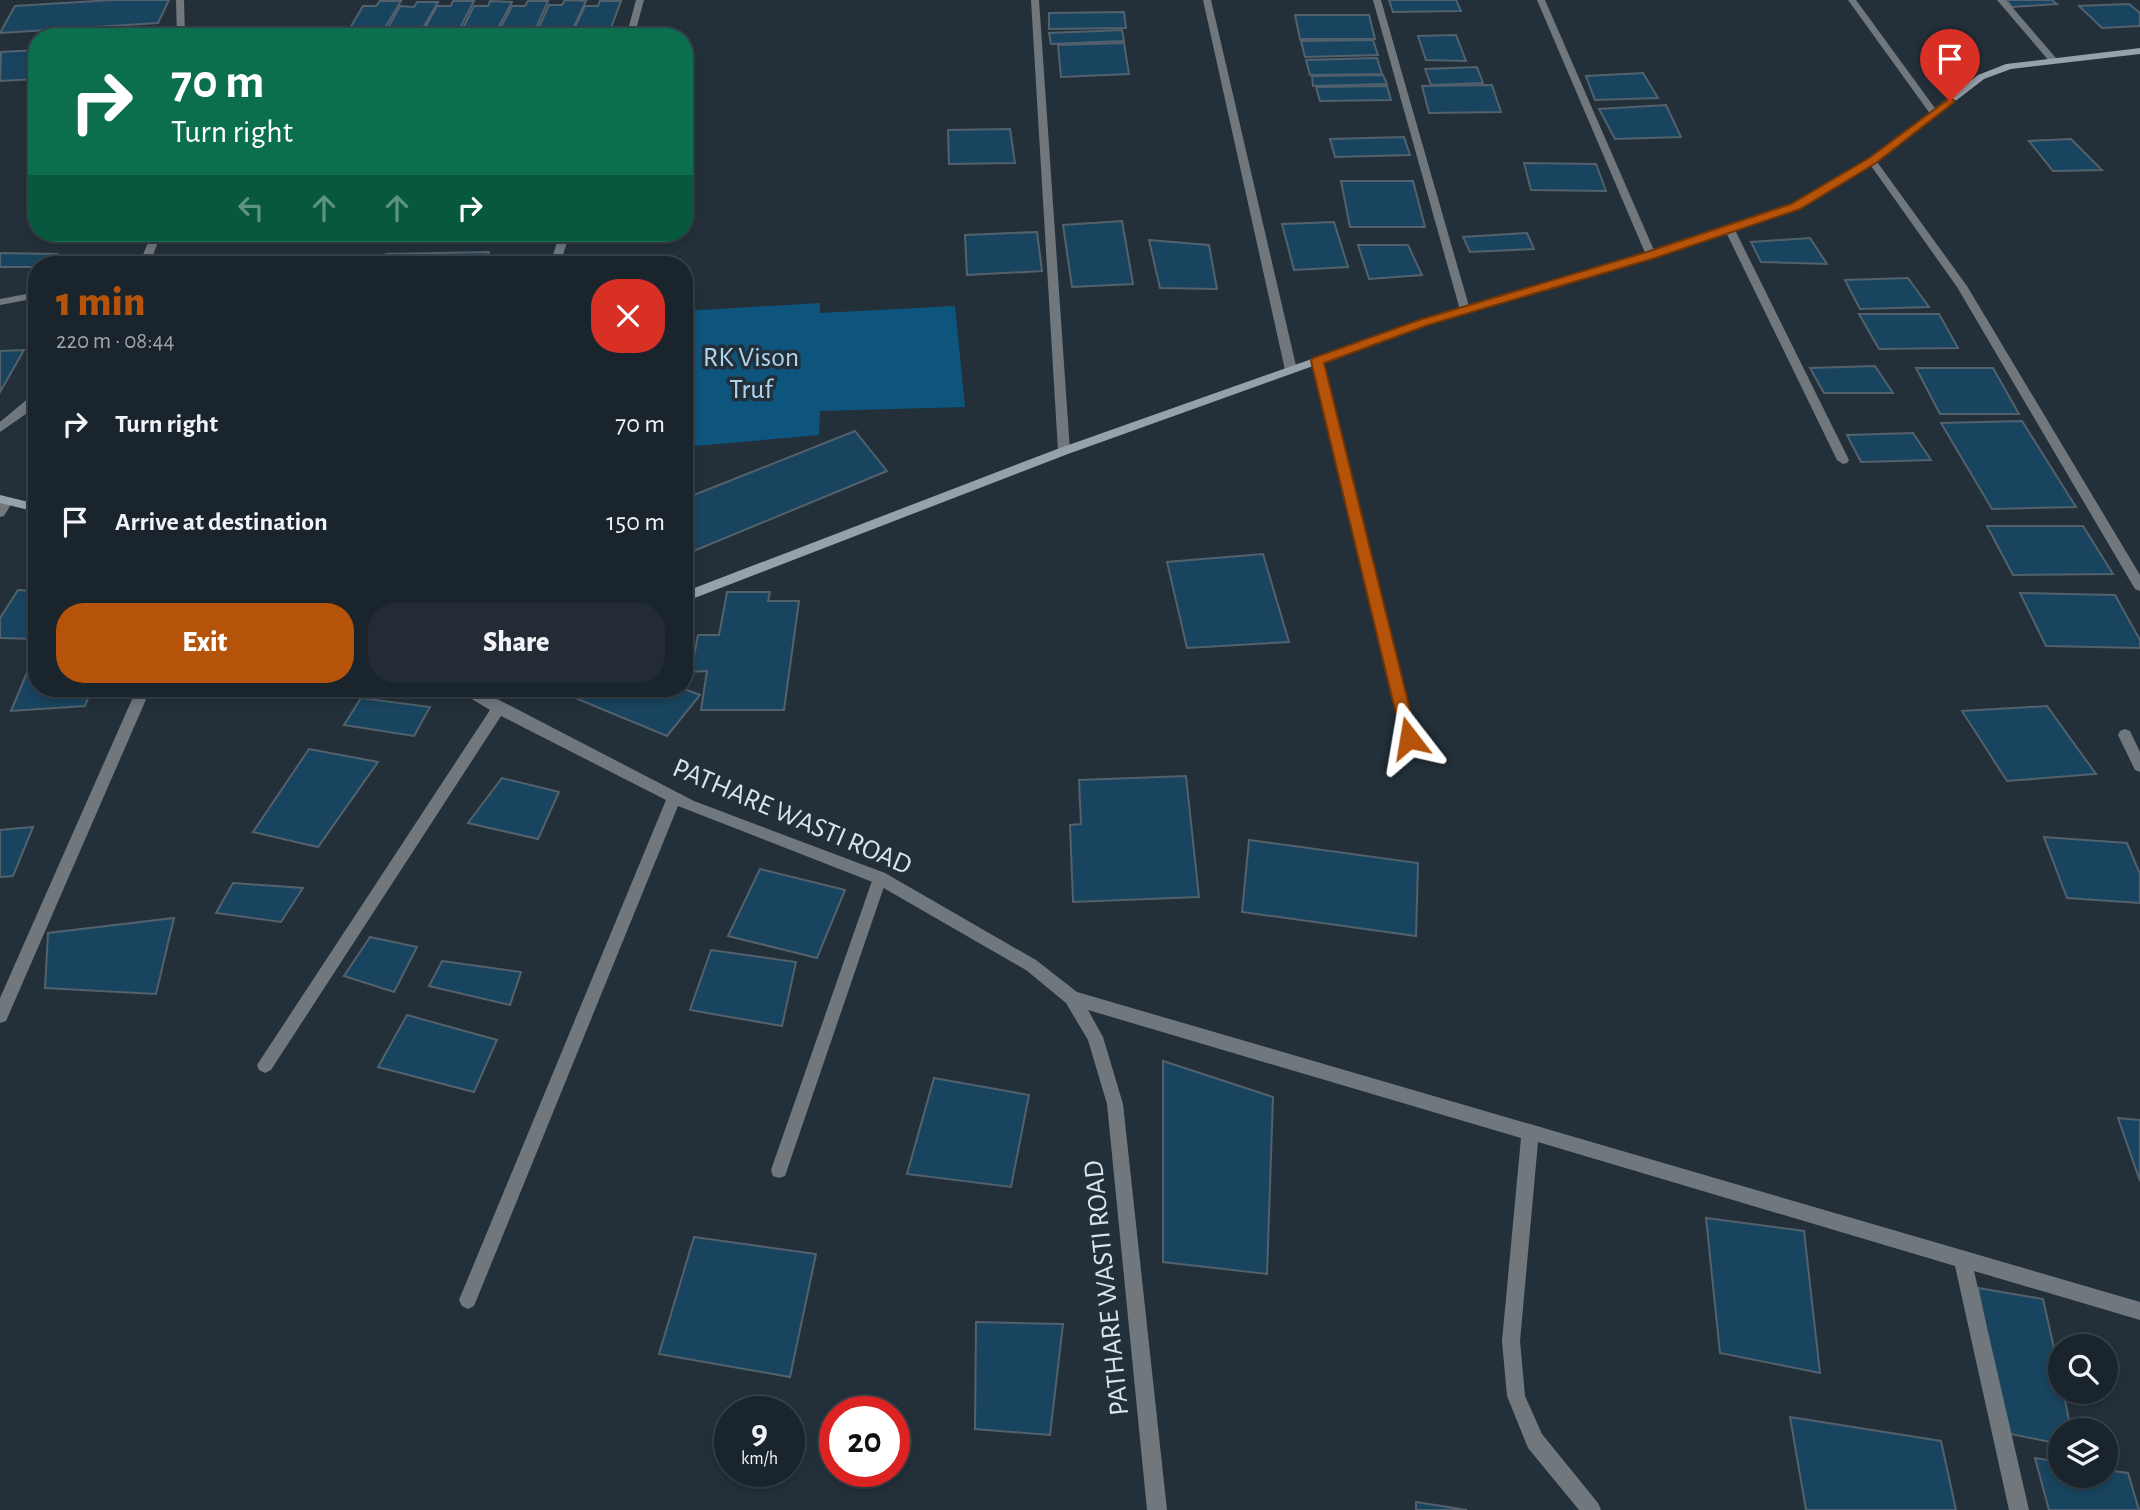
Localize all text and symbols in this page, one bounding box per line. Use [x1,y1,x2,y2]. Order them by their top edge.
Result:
pin [1920,29,1980,101]
icon: arrive [1931,40,1969,78]
icon: right [56,56,147,147]
text: 70 m [171,58,265,107]
text: Turn right [171,116,293,148]
icon: left [232,189,270,227]
icon: ahead [305,189,343,227]
icon: ahead [378,189,416,227]
icon: right [451,189,489,227]
button: close [591,279,665,353]
text: 1 min [56,281,145,323]
text: 220 m · 08:44 [56,330,175,353]
park label: RK Vison Truf [703,344,799,404]
icon: right [56,405,94,443]
text: Turn right [115,411,218,437]
text: 70 m [615,411,665,437]
icon: arrive [56,503,94,541]
text: Arrive at destination [115,509,328,535]
text: 150 m [606,509,665,535]
button: Exit [56,603,354,683]
button: Share [368,603,665,683]
position arrow [1372,701,1446,775]
street label: PATHARE WASTI ROAD [668,754,916,880]
street label: PATHARE WASTI ROAD [1080,1159,1134,1417]
map controls [2048,1334,2118,1488]
button: search [2048,1334,2118,1404]
speed limit sign: 20 [819,1396,910,1487]
text: 9 [751,1415,768,1450]
button: layers [2048,1418,2118,1488]
text: km/h [741,1450,778,1468]

